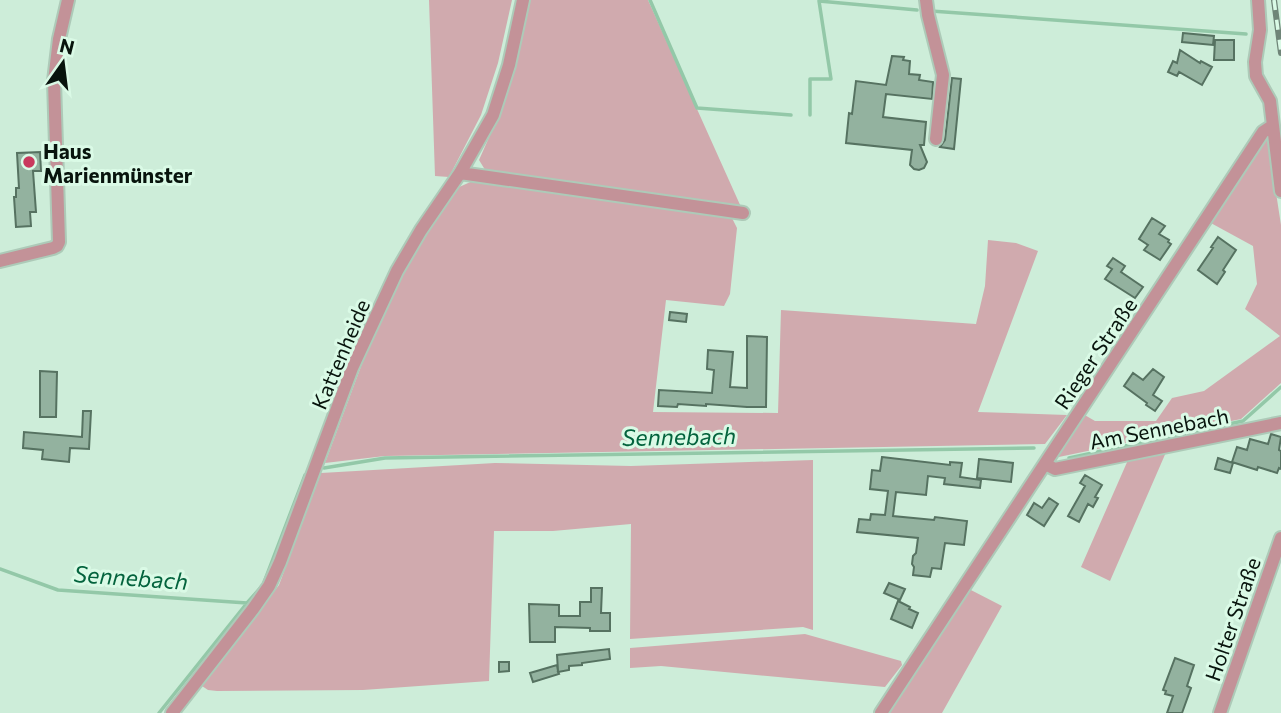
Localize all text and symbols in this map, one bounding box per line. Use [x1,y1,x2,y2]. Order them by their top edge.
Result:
north arrow [28,28,98,98]
text: N [58,33,77,59]
place label: Haus Marienmünster [43,138,193,187]
marker: Haus Marienmünster [21,154,37,170]
street label: Rieger Straße [1049,293,1141,413]
street label: Kattenheide [306,295,374,413]
street label: Am Sennebach [1087,402,1231,454]
water label: Sennebach [622,421,736,451]
street label: Holter Straße [1199,554,1265,684]
water label: Sennebach [73,559,189,595]

